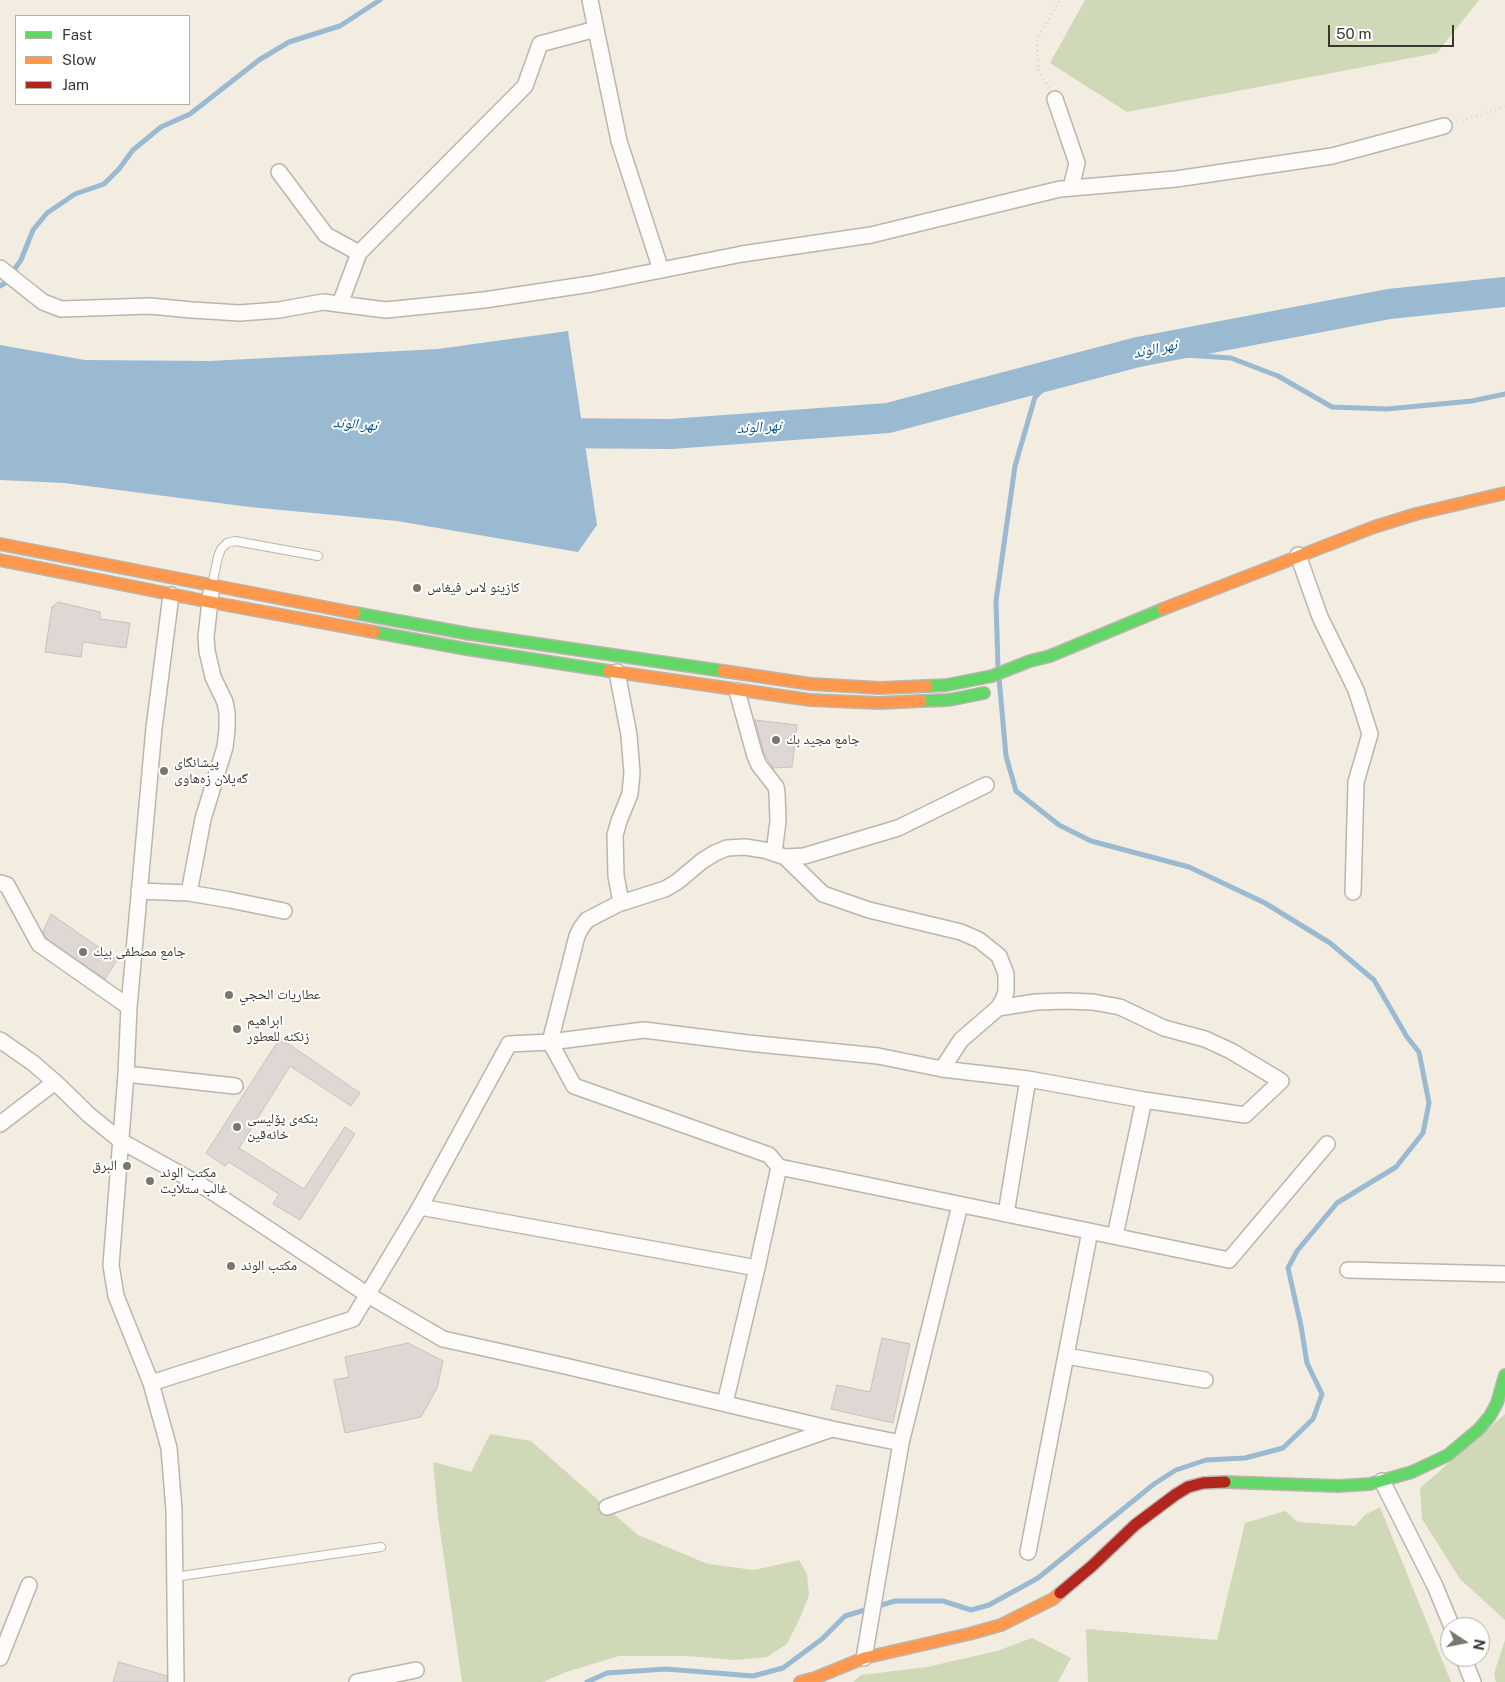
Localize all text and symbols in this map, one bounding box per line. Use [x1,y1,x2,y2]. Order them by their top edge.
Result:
legend [15,15,190,105]
scale bar [1330,15,1456,47]
text: 50 m [1336,25,1371,42]
text: Fast [62,26,92,43]
text: Slow [62,51,96,68]
text: Jam [62,76,89,93]
water label: نهر الوند [1131,336,1179,362]
water label: نهر الوند [332,413,378,435]
water label: نهر الوند [736,416,782,438]
place label: كازينو لاس فيغاس [427,580,520,596]
marker: كازينو لاس فيغاس [411,582,423,594]
place label: جامع مجيد بك [786,732,860,748]
marker: جامع مجيد بك [770,734,782,746]
place label: پیشانگای گەیلان زەهاوی [174,755,248,788]
marker: پیشانگای گەیلان زەهاوی [158,765,170,777]
place label: جامع مصطفى بيك [93,944,186,960]
marker: جامع مصطفى بيك [77,946,89,958]
place label: عطاريات الحجي [239,987,321,1003]
marker: عطاريات الحجي [223,989,235,1001]
place label: ابراهيم زنكنه للعطور [247,1013,309,1046]
marker: ابراهيم زنكنه للعطور [231,1023,243,1035]
place label: بنکەی پۆلیسی خانەقین [247,1111,318,1144]
marker: بنکەی پۆلیسی خانەقین [231,1121,243,1133]
place label: البرق [92,1158,117,1174]
marker: البرق [121,1160,133,1172]
place label: مكتب الوند غالب ستلايت [160,1165,227,1198]
marker: مكتب الوند غالب ستلايت [144,1175,156,1187]
place label: مكتب الوند [241,1258,297,1274]
marker: مكتب الوند [225,1260,237,1272]
north arrow [1440,1617,1490,1667]
text: N [1470,1638,1488,1652]

